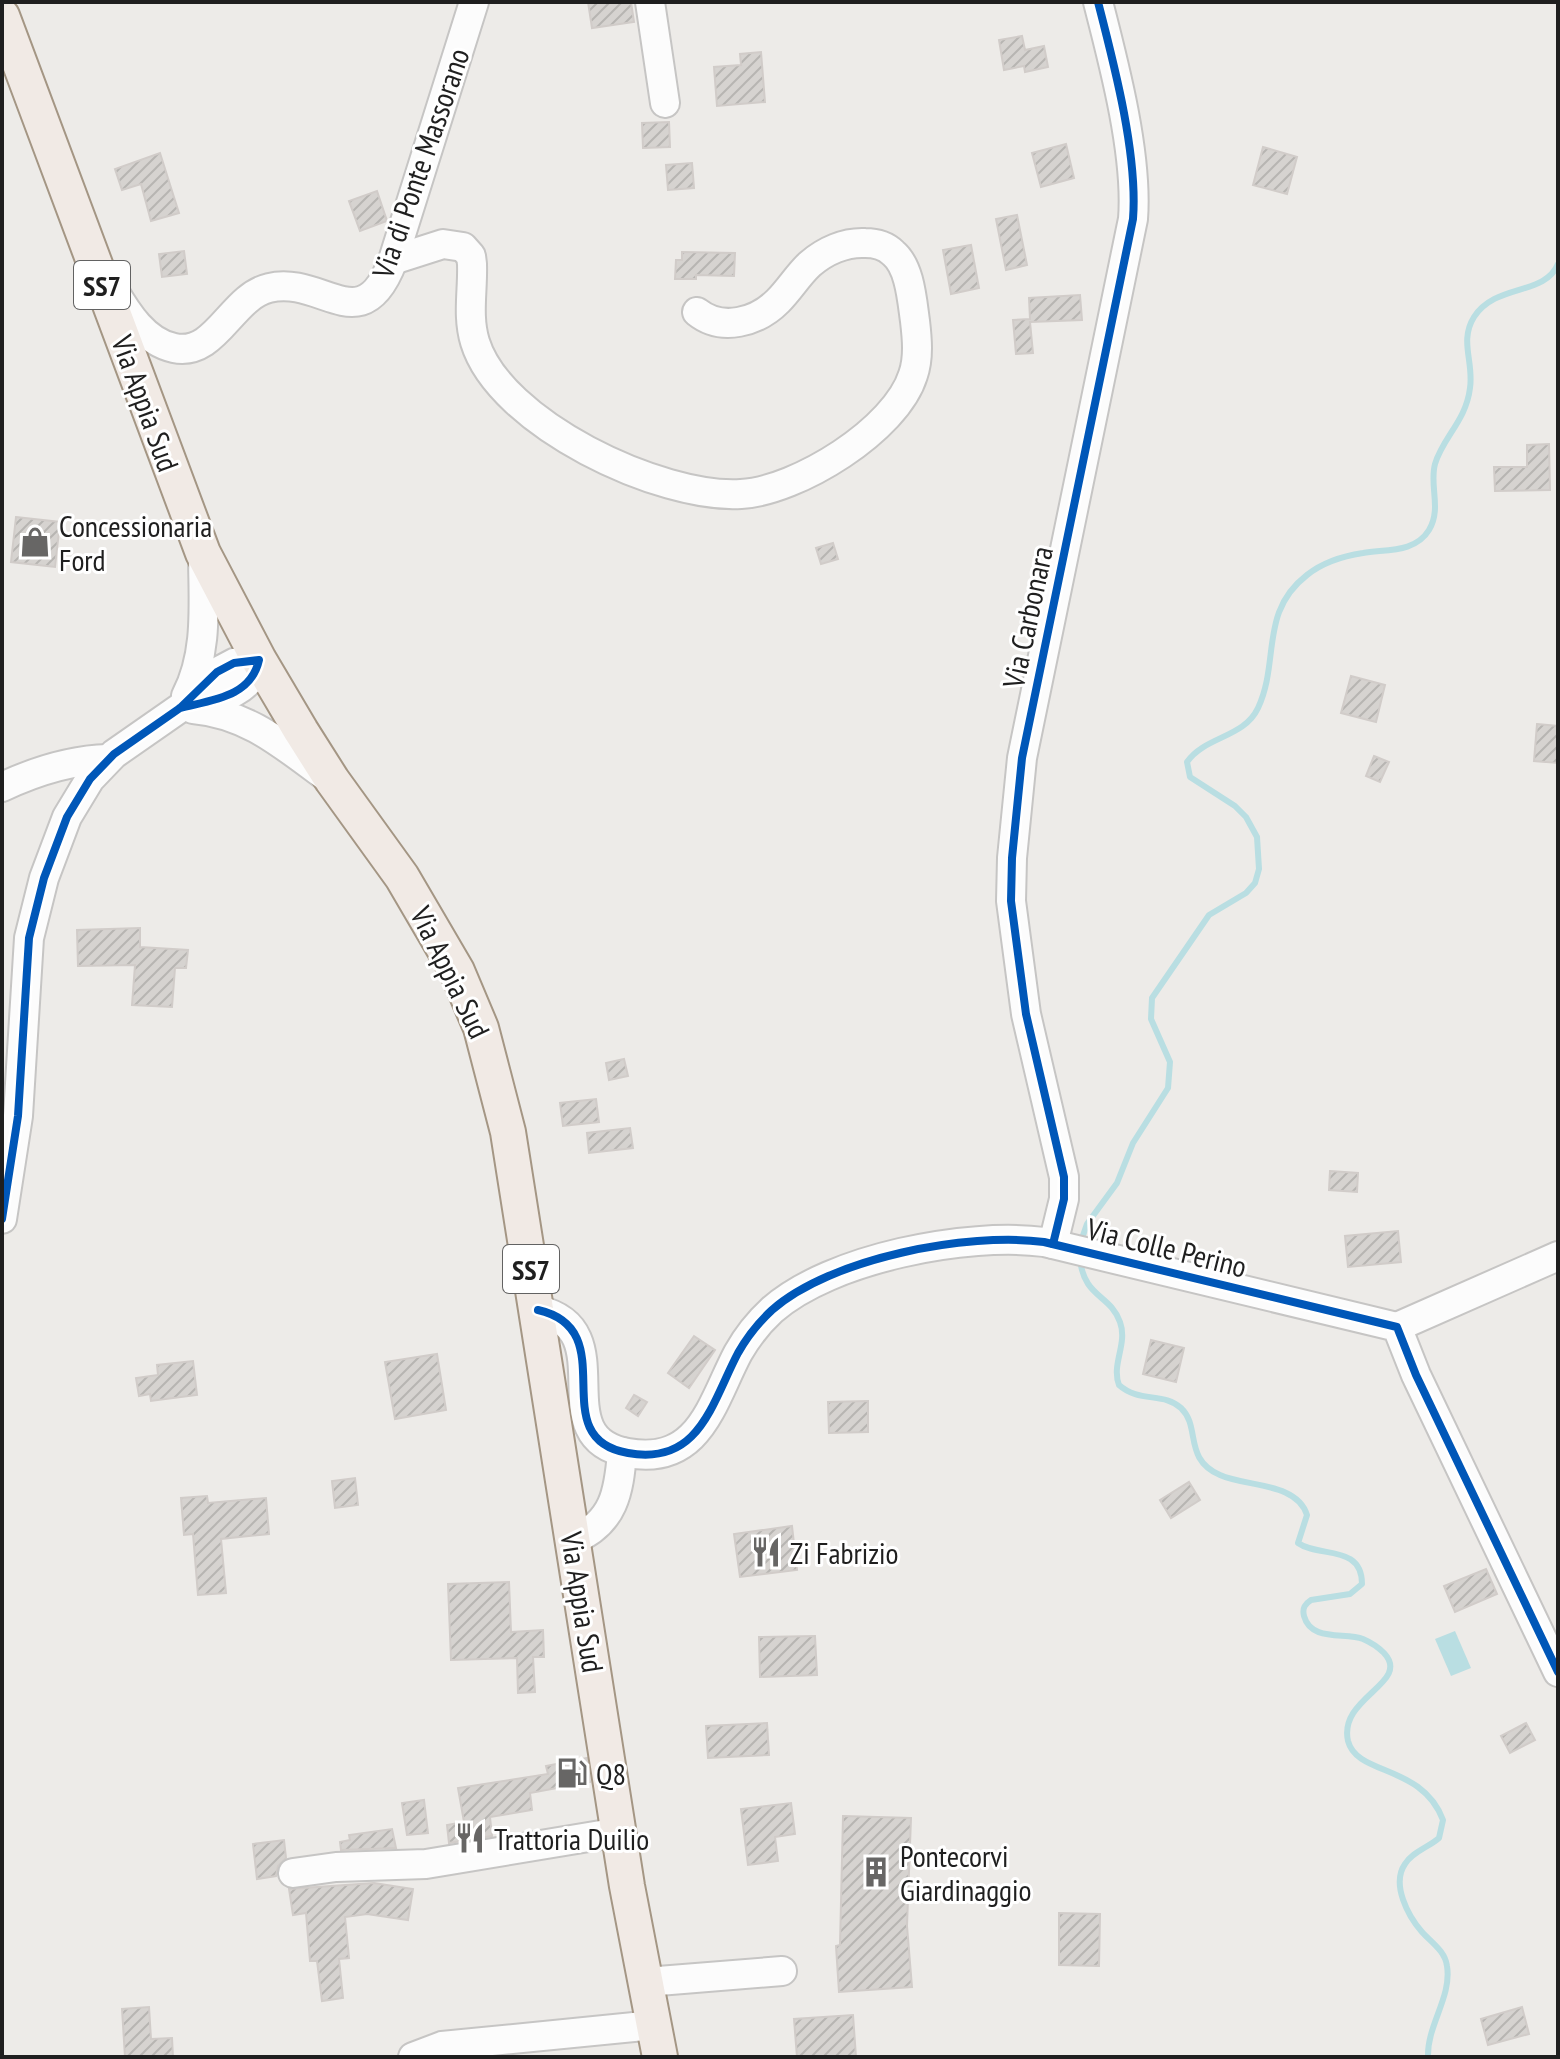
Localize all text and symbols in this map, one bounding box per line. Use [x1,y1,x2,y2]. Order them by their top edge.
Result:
street label: Via di Ponte Massorano [362,43,478,284]
road number: SS7 [74,261,130,309]
street label: Via Appia Sud [103,329,189,476]
place label: Concessionaria Ford [59,506,212,579]
shop icon: Concessionaria Ford [18,525,52,559]
street label: Via Carbonara [993,543,1061,692]
street label: Via Appia Sud [402,899,500,1044]
street label: Via Colle Perino [1082,1208,1251,1286]
road number: SS7 [503,1245,559,1293]
street label: Via Appia Sud [552,1528,613,1675]
place label: Zi Fabrizio [790,1533,898,1572]
restaurant icon: Zi Fabrizio [749,1535,783,1569]
place label: Q8 [596,1754,626,1793]
fuel station icon: Q8 [555,1756,589,1790]
place label: Trattoria Duilio [494,1819,649,1858]
restaurant icon: Trattoria Duilio [453,1821,487,1855]
place label: Pontecorvi Giardinaggio [900,1836,1032,1909]
building icon: Pontecorvi Giardinaggio [859,1855,893,1889]

